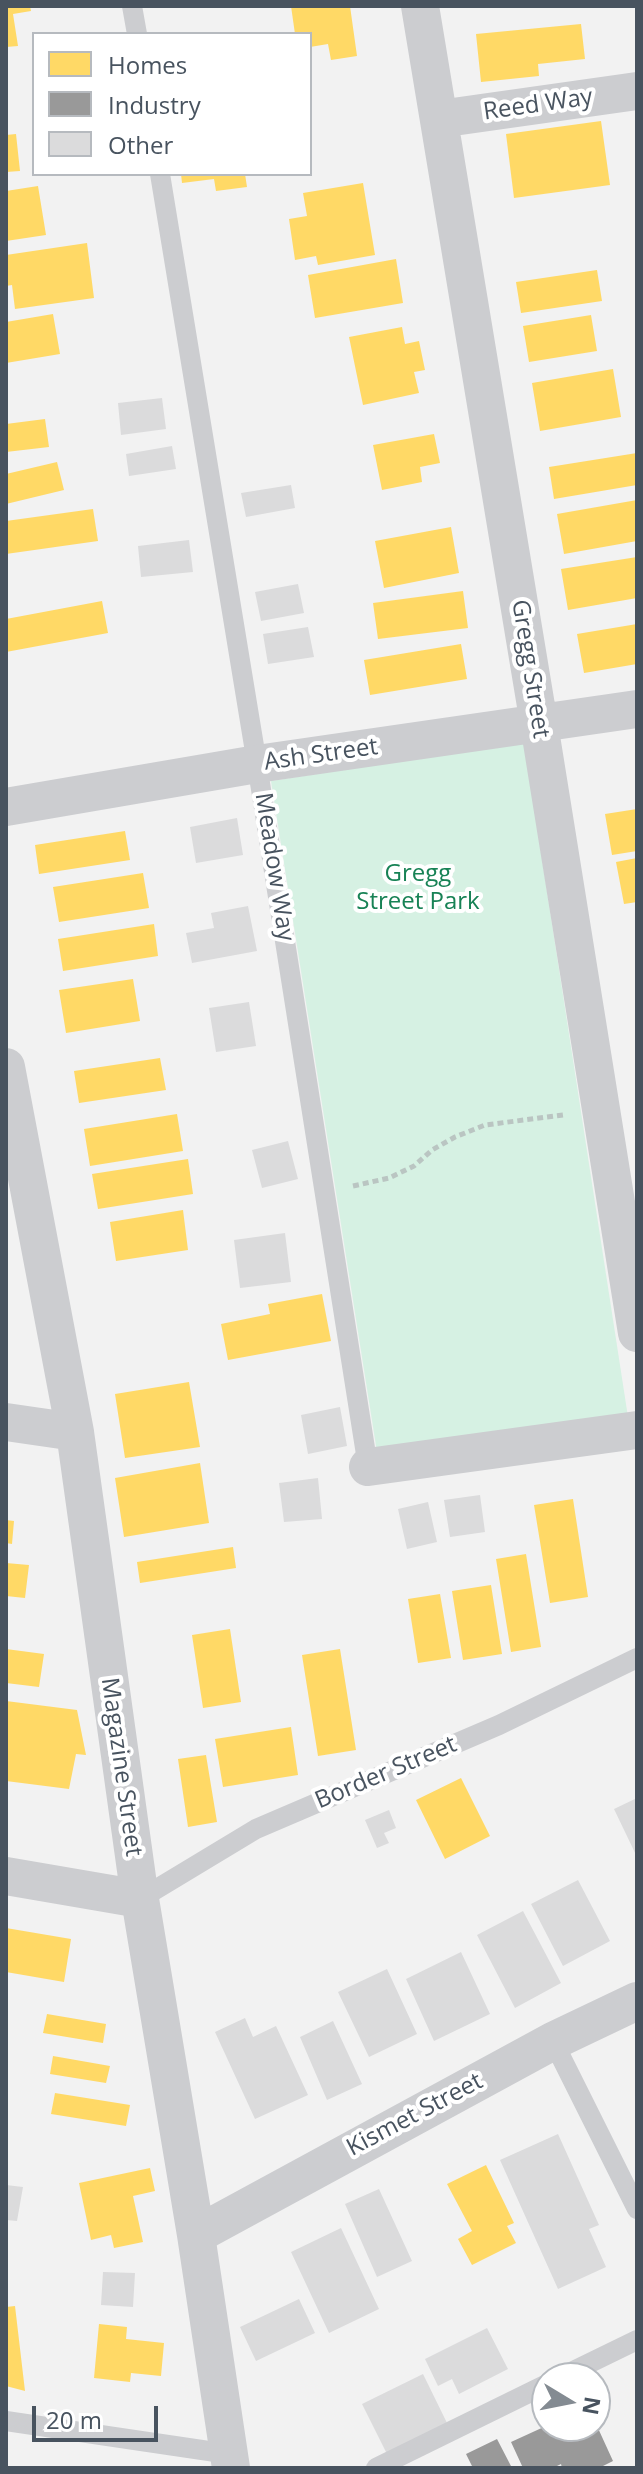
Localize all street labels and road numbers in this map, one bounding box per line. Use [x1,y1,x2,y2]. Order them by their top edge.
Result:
street label: Reed Way [481,83,595,127]
street label: Gregg Street [505,598,555,740]
street label: Ash Street [262,733,380,777]
street label: Meadow Way [248,791,300,943]
street label: Magazine Street [94,1676,148,1858]
street label: Border Street [311,1730,461,1816]
street label: Kismet Street [342,2067,488,2163]

